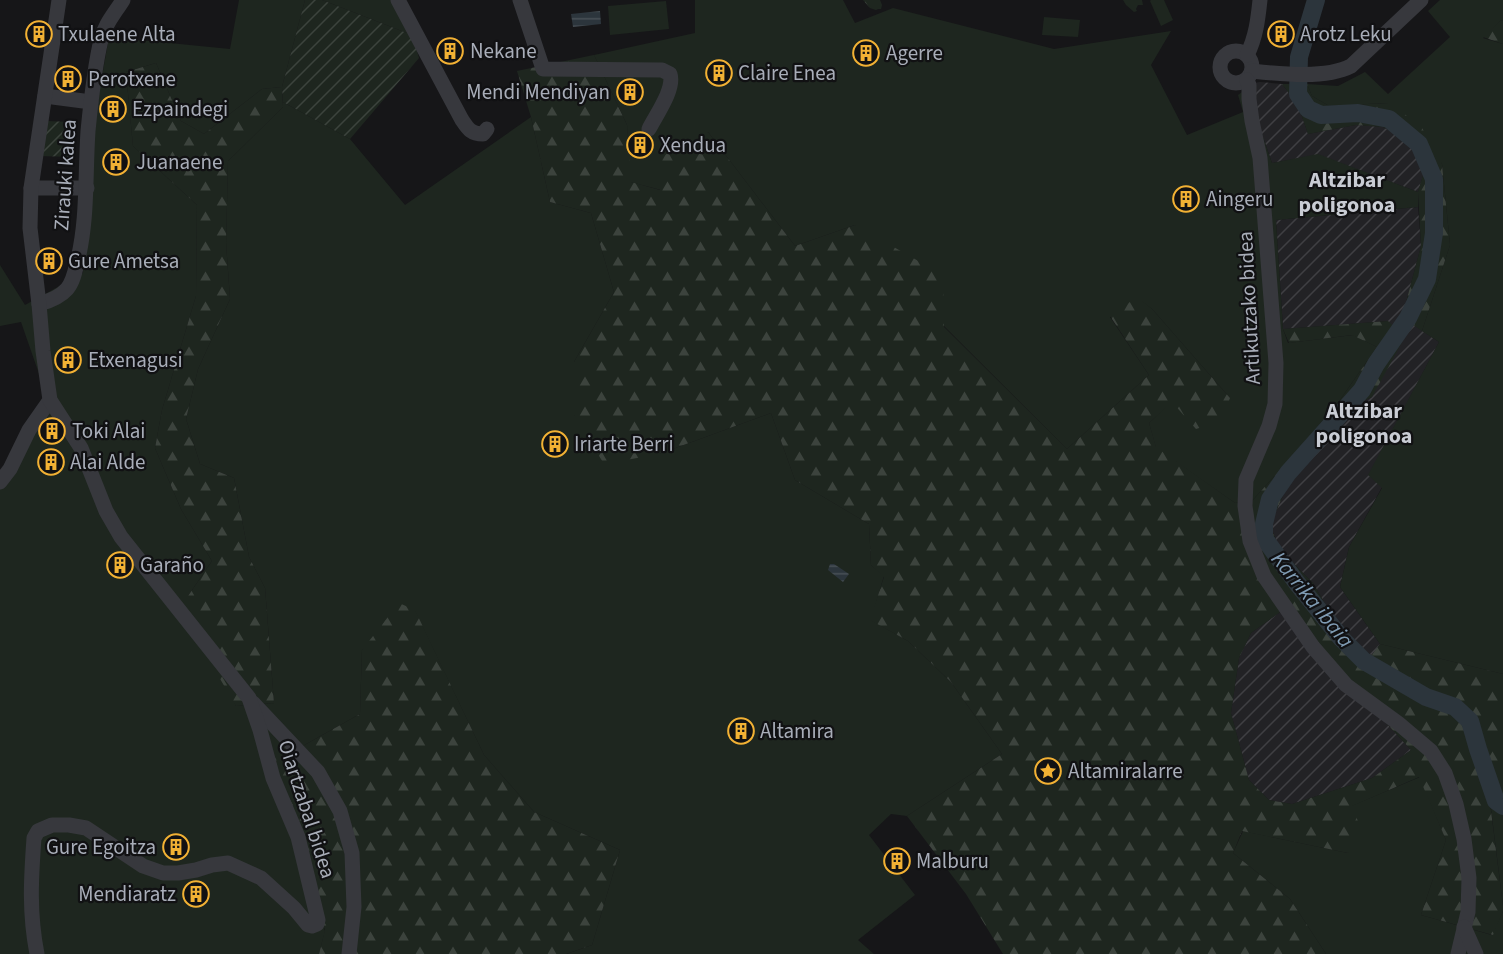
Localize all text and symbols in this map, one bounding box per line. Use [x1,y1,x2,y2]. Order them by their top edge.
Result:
building icon: Txulaene Alta [24,19,54,49]
place label: Txulaene Alta [58,19,176,49]
building icon: Arotz Leku [1266,19,1296,49]
place label: Arotz Leku [1300,19,1392,49]
building icon: Nekane [435,36,465,66]
place label: Nekane [470,36,537,66]
building icon: Agerre [851,38,881,68]
place label: Agerre [886,38,943,68]
building icon: Claire Enea [704,58,734,88]
place label: Claire Enea [738,58,836,88]
building icon: Perotxene [53,64,83,94]
place label: Perotxene [88,64,176,94]
place label: Mendi Mendiyan [466,77,610,107]
building icon: Mendi Mendiyan [615,77,645,107]
building icon: Ezpaindegi [98,94,128,124]
place label: Ezpaindegi [132,94,228,124]
street label: Zirauki kalea [46,118,84,232]
building icon: Xendua [625,130,655,160]
place label: Xendua [660,130,726,160]
building icon: Juanaene [101,147,131,177]
place label: Juanaene [136,147,222,177]
district label: Altzibar poligonoa [1299,164,1395,221]
building icon: Aingeru [1171,184,1201,214]
place label: Aingeru [1206,184,1273,214]
street label: Artikutzako bidea [1230,231,1268,385]
building icon: Gure Ametsa [34,246,64,276]
place label: Gure Ametsa [68,246,179,276]
building icon: Etxenagusi [53,345,83,375]
place label: Etxenagusi [88,345,183,375]
district label: Altzibar poligonoa [1316,395,1412,452]
building icon: Toki Alai [37,416,67,446]
place label: Toki Alai [72,416,146,446]
building icon: Iriarte Berri [540,429,570,459]
place label: Iriarte Berri [574,429,674,459]
building icon: Alai Alde [36,447,66,477]
place label: Alai Alde [70,447,146,477]
water label: Karrika ibaia [1263,544,1361,655]
building icon: Garaño [105,550,135,580]
place label: Garaño [140,550,204,580]
building icon: Altamira [726,716,756,746]
place label: Altamira [760,716,834,746]
street label: Oiartzabal bidea [271,736,343,882]
place icon: Altamiralarre [1033,756,1063,786]
place label: Altamiralarre [1068,756,1183,786]
place label: Gure Egoitza [46,832,156,862]
building icon: Gure Egoitza [161,832,191,862]
building icon: Malburu [882,846,912,876]
place label: Malburu [916,846,989,876]
place label: Mendiaratz [78,879,176,909]
building icon: Mendiaratz [181,879,211,909]

